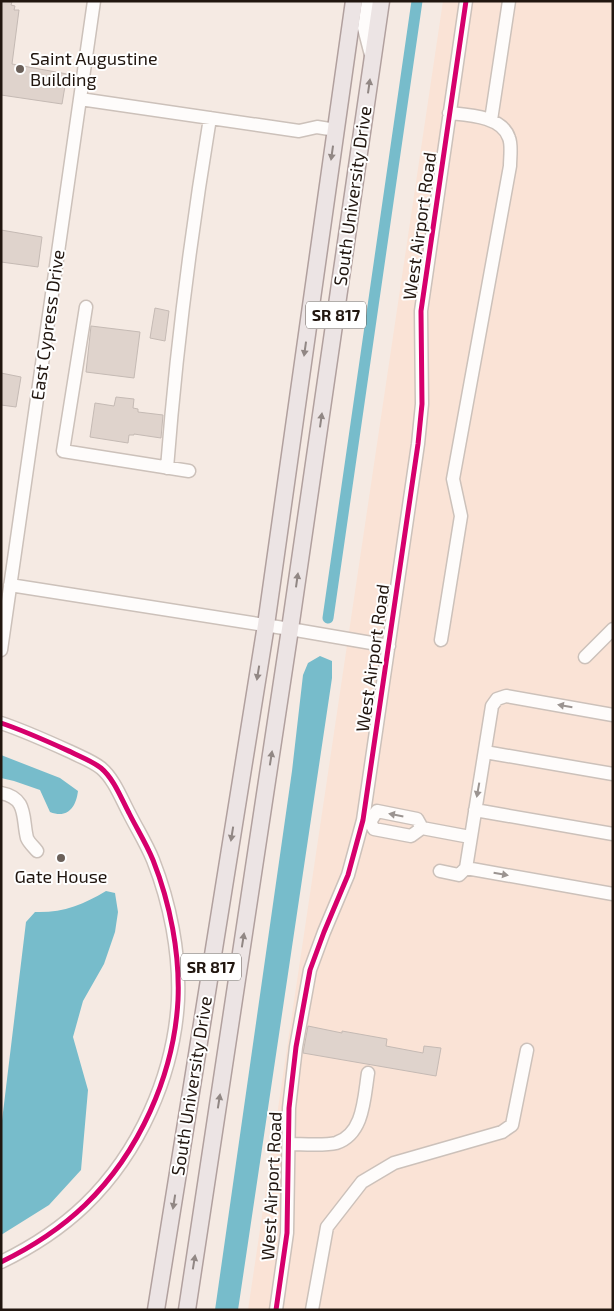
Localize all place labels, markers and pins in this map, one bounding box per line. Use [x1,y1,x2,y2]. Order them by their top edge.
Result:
place label: Saint Augustine Building [30,47,158,90]
marker: Saint Augustine Building [14,63,26,75]
marker: Gate House [55,852,67,864]
place label: Gate House [14,865,108,887]

